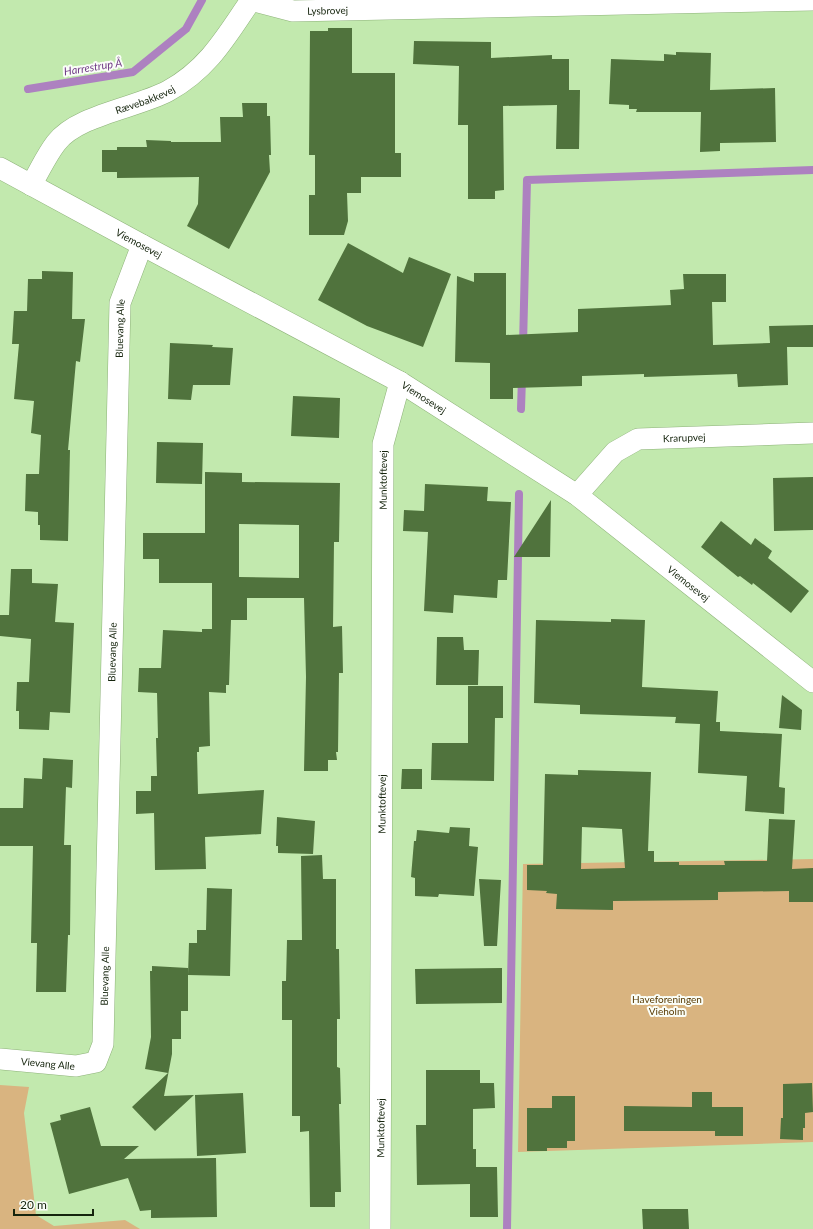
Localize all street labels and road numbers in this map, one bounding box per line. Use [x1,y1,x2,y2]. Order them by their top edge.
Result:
street label: Lysbrovej [307,4,348,17]
street label: Rævebakkevej [114,82,177,116]
street label: Viemosevej [114,226,164,261]
street label: Bluevang Alle [113,297,127,358]
street label: Viemosevej [399,379,448,416]
street label: Krarupvej [663,431,706,444]
street label: Munktoftevej [377,450,389,510]
street label: Viemosevej [665,563,712,604]
street label: Bluevang Alle [105,622,119,682]
street label: Munktoftevej [376,774,388,834]
street label: Bluevang Alle [98,946,111,1006]
street label: Vievang Alle [20,1055,75,1072]
street label: Munktoftevej [374,1098,386,1158]

